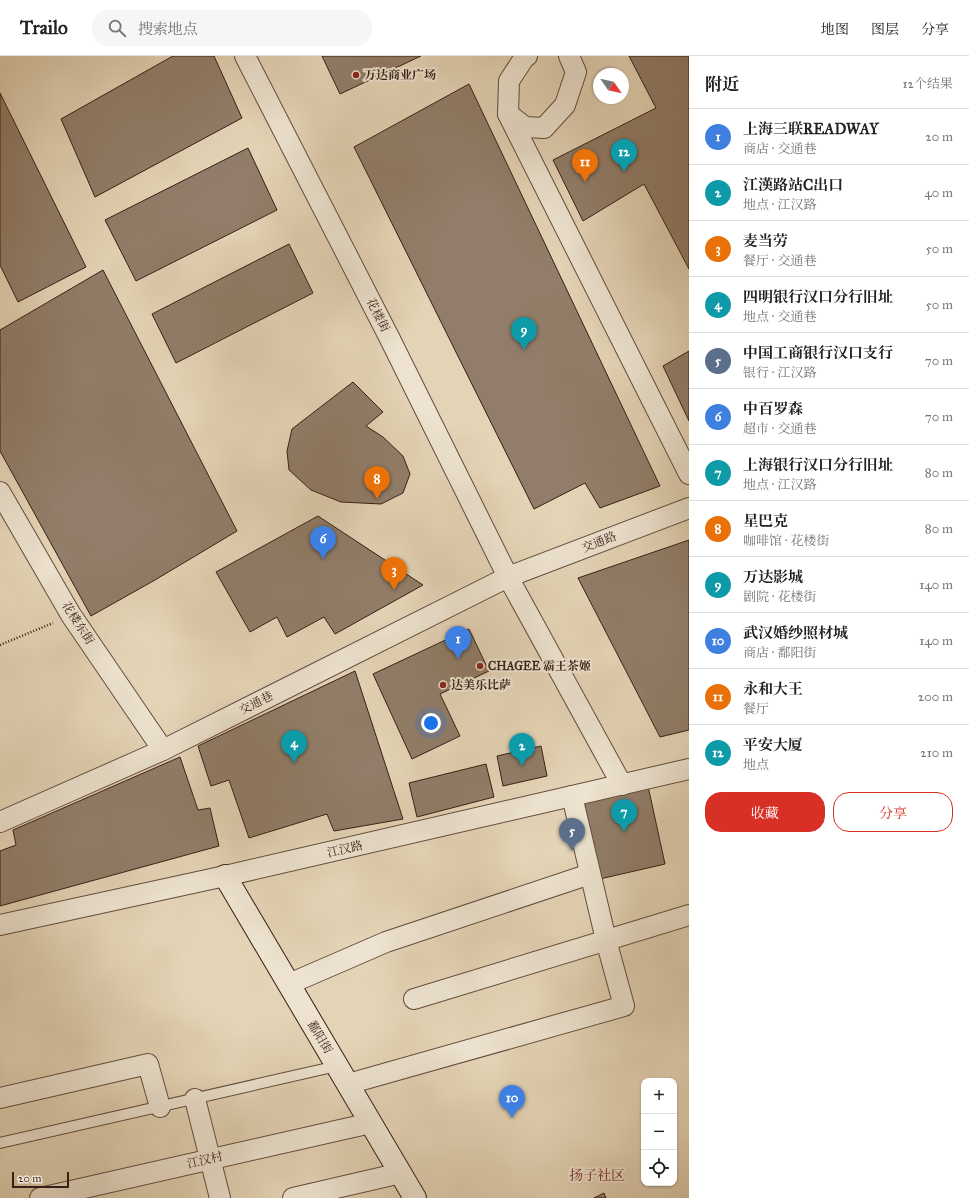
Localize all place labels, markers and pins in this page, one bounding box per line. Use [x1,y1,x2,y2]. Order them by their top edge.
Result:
place label: 万达商业广场 [364,68,436,82]
marker: 万达商业广场 [351,70,361,80]
pin: 12 [611,139,637,172]
pin: 11 [572,149,598,182]
pin: 9 [511,317,537,350]
pin: 8 [364,466,390,499]
pin: 6 [310,526,336,559]
pin: 3 [381,557,407,590]
pin: 1 [445,626,471,659]
place label: CHAGEE 霸王茶姬 [488,659,591,673]
marker: CHAGEE 霸王茶姬 [475,661,485,671]
place label: 达美乐比萨 [451,678,511,692]
marker: 达美乐比萨 [438,680,448,690]
pin: 4 [281,730,307,763]
pin: 2 [509,733,535,766]
pin: 7 [611,799,637,832]
pin: 5 [559,818,585,851]
pin: 10 [499,1085,525,1118]

